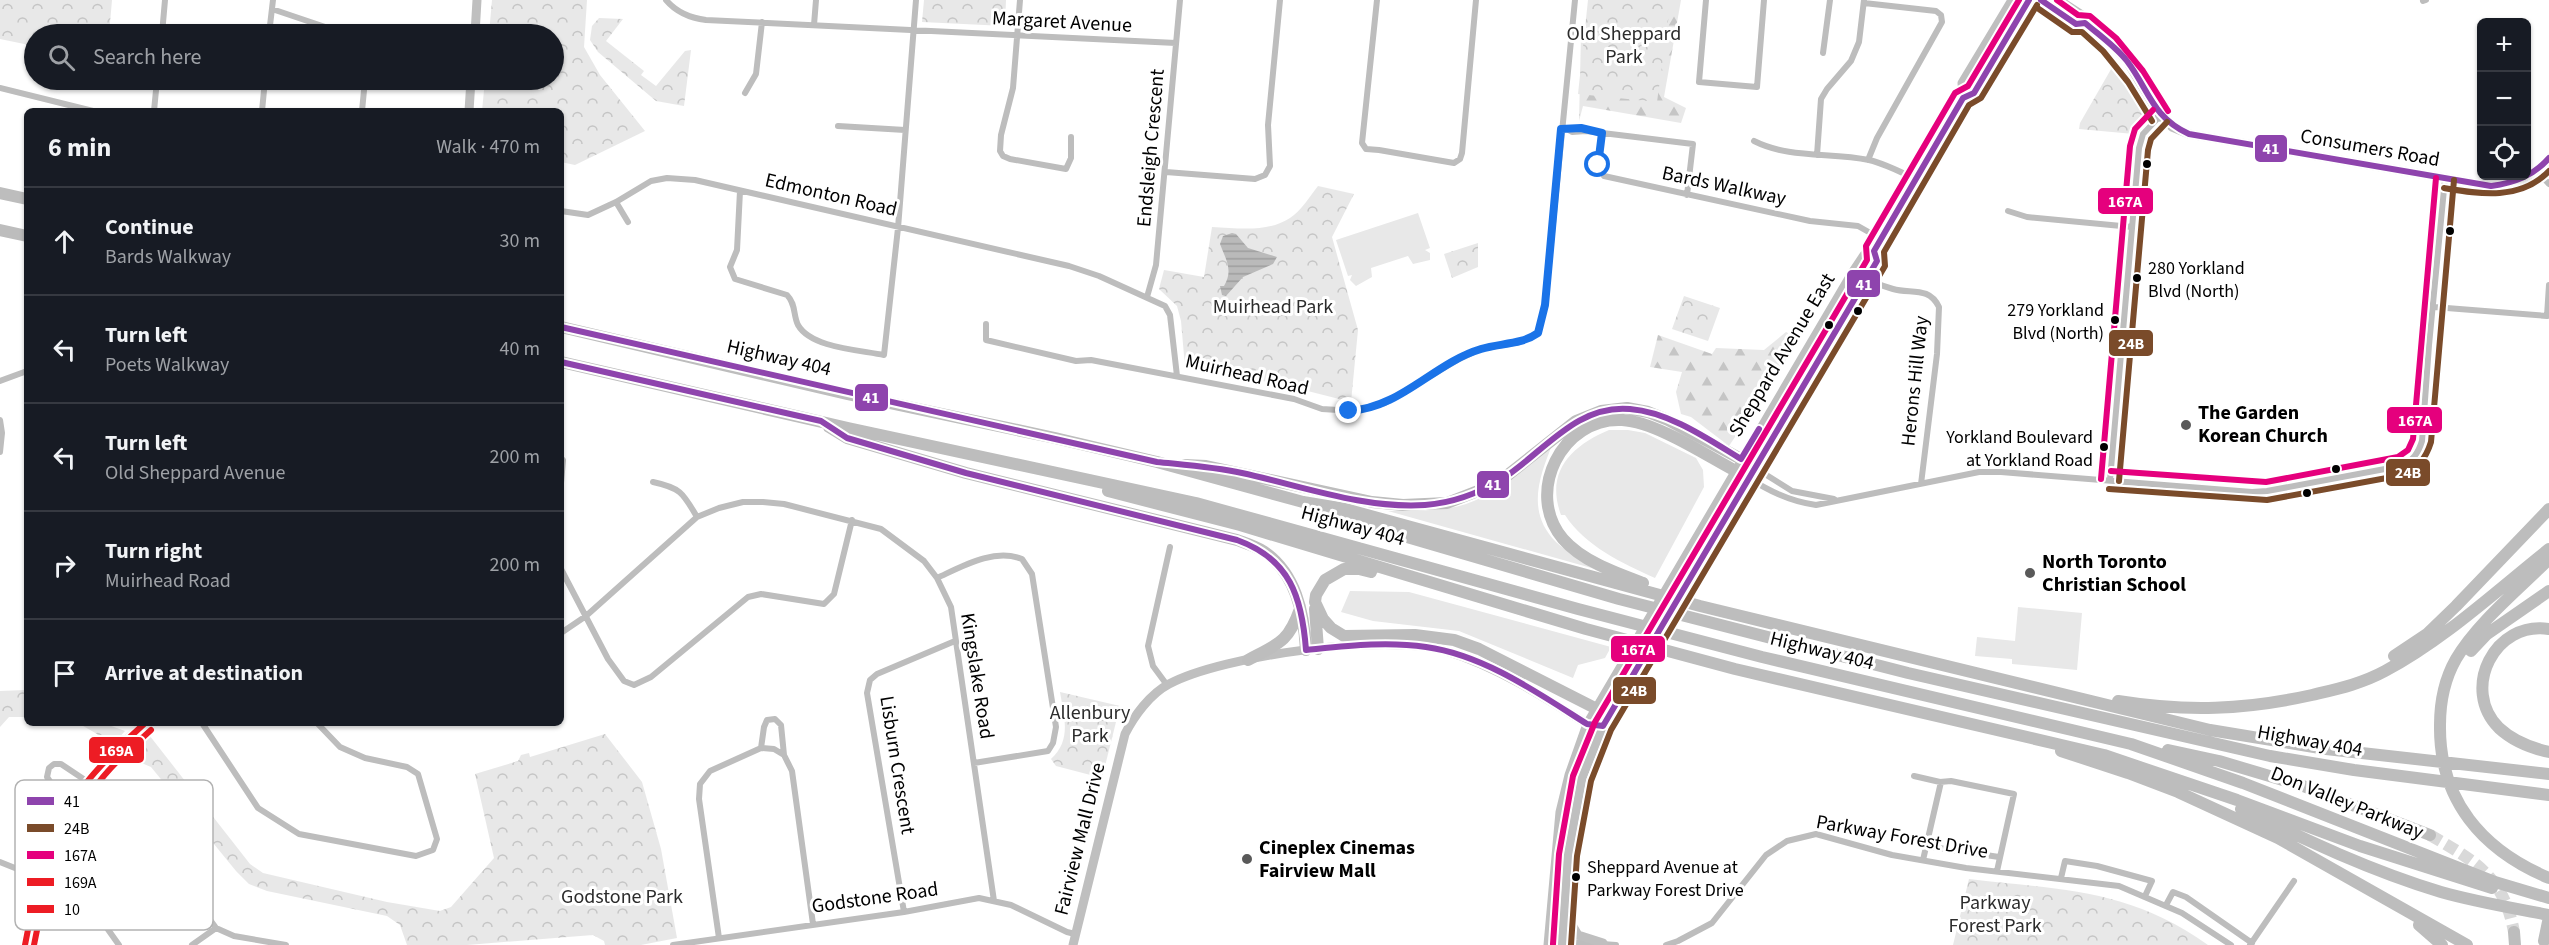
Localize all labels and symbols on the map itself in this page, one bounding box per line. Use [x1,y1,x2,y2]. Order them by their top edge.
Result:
street label: Margaret Avenue [991,4,1133,40]
park label: Old Sheppard Park [1567,20,1681,71]
street label: Endsleigh Crescent [1130,68,1172,228]
street label: Consumers Road [2298,122,2442,174]
line badge: 41 [2254,134,2288,163]
text: 41 [2263,138,2279,160]
route start [1584,151,1610,177]
unlabelled marker [2141,158,2153,170]
street label: Bards Walkway [1659,159,1789,213]
street label: Edmonton Road [762,166,900,224]
line badge: 167A [2097,187,2154,215]
text: 167A [2108,191,2143,213]
unlabelled marker [2444,225,2456,237]
place label: 280 Yorkland Blvd (North) [2148,256,2245,304]
street label: Sheppard Avenue East [1722,268,1842,442]
line badge: 41 [1846,269,1881,298]
marker: 280 Yorkland Blvd (North) [2131,272,2143,284]
text: 41 [1856,274,1872,296]
park label: Muirhead Park [1213,293,1333,321]
place label: 279 Yorkland Blvd (North) [2007,298,2104,346]
unlabelled marker [1852,305,1864,317]
street label: Herons Hill Way [1894,314,1936,448]
marker: 279 Yorkland Blvd (North) [2109,314,2121,326]
unlabelled marker [1823,319,1835,331]
line badge: 24B [2108,329,2154,357]
street label: Highway 404 [724,332,834,384]
text: 24B [2118,333,2145,355]
street label: Muirhead Road [1183,347,1311,403]
line badge: 41 [854,383,889,412]
text: 41 [863,387,879,409]
route end [1335,397,1361,423]
place label: The Garden Korean Church [2198,399,2328,450]
line badge: 167A [2386,406,2443,434]
text: 167A [2398,410,2433,432]
marker: The Garden Korean Church [2179,418,2193,432]
place label: Yorkland Boulevard at Yorkland Road [1945,425,2093,473]
marker: Yorkland Boulevard at Yorkland Road [2098,441,2110,453]
line badge: 24B [2385,458,2431,487]
text: 24B [2395,462,2422,484]
unlabelled marker [2330,463,2342,475]
line badge: 41 [1476,470,1510,499]
text: 41 [1485,474,1501,496]
unlabelled marker [2301,487,2313,499]
street label: Highway 404 [1298,499,1408,553]
place label: North Toronto Christian School [2042,548,2186,599]
marker: North Toronto Christian School [2023,566,2037,580]
street label: Kingslake Road [953,611,1001,741]
street label: Highway 404 [1767,625,1877,677]
line badge: 167A [1610,635,1666,663]
text: 167A [1621,639,1656,661]
line badge: 24B [1612,676,1657,705]
text: 24B [1621,680,1648,702]
street label: Lisburn Crescent [872,694,922,836]
park label: Allenbury Park [1050,699,1131,750]
street label: Highway 404 [2255,718,2365,764]
line badge: 169A [88,736,145,764]
text: 169A [99,740,134,762]
street label: Fairview Mall Drive [1047,760,1113,918]
street label: Don Valley Parkway [2266,760,2428,847]
legend [15,780,213,930]
text: 41 [64,791,80,813]
street label: Parkway Forest Drive [1814,808,1990,866]
text: 24B [64,818,89,840]
place label: Cineplex Cinemas Fairview Mall [1259,834,1415,885]
text: 167A [64,845,97,867]
marker: Cineplex Cinemas Fairview Mall [1240,852,1254,866]
place label: Sheppard Avenue at Parkway Forest Drive [1587,855,1744,903]
marker: Sheppard Avenue at Parkway Forest Drive [1570,871,1582,883]
text: 169A [64,872,97,894]
street label: Godstone Road [810,875,940,921]
park label: Godstone Park [561,883,683,911]
park label: Parkway Forest Park [1948,889,2042,940]
text: 10 [64,899,80,921]

